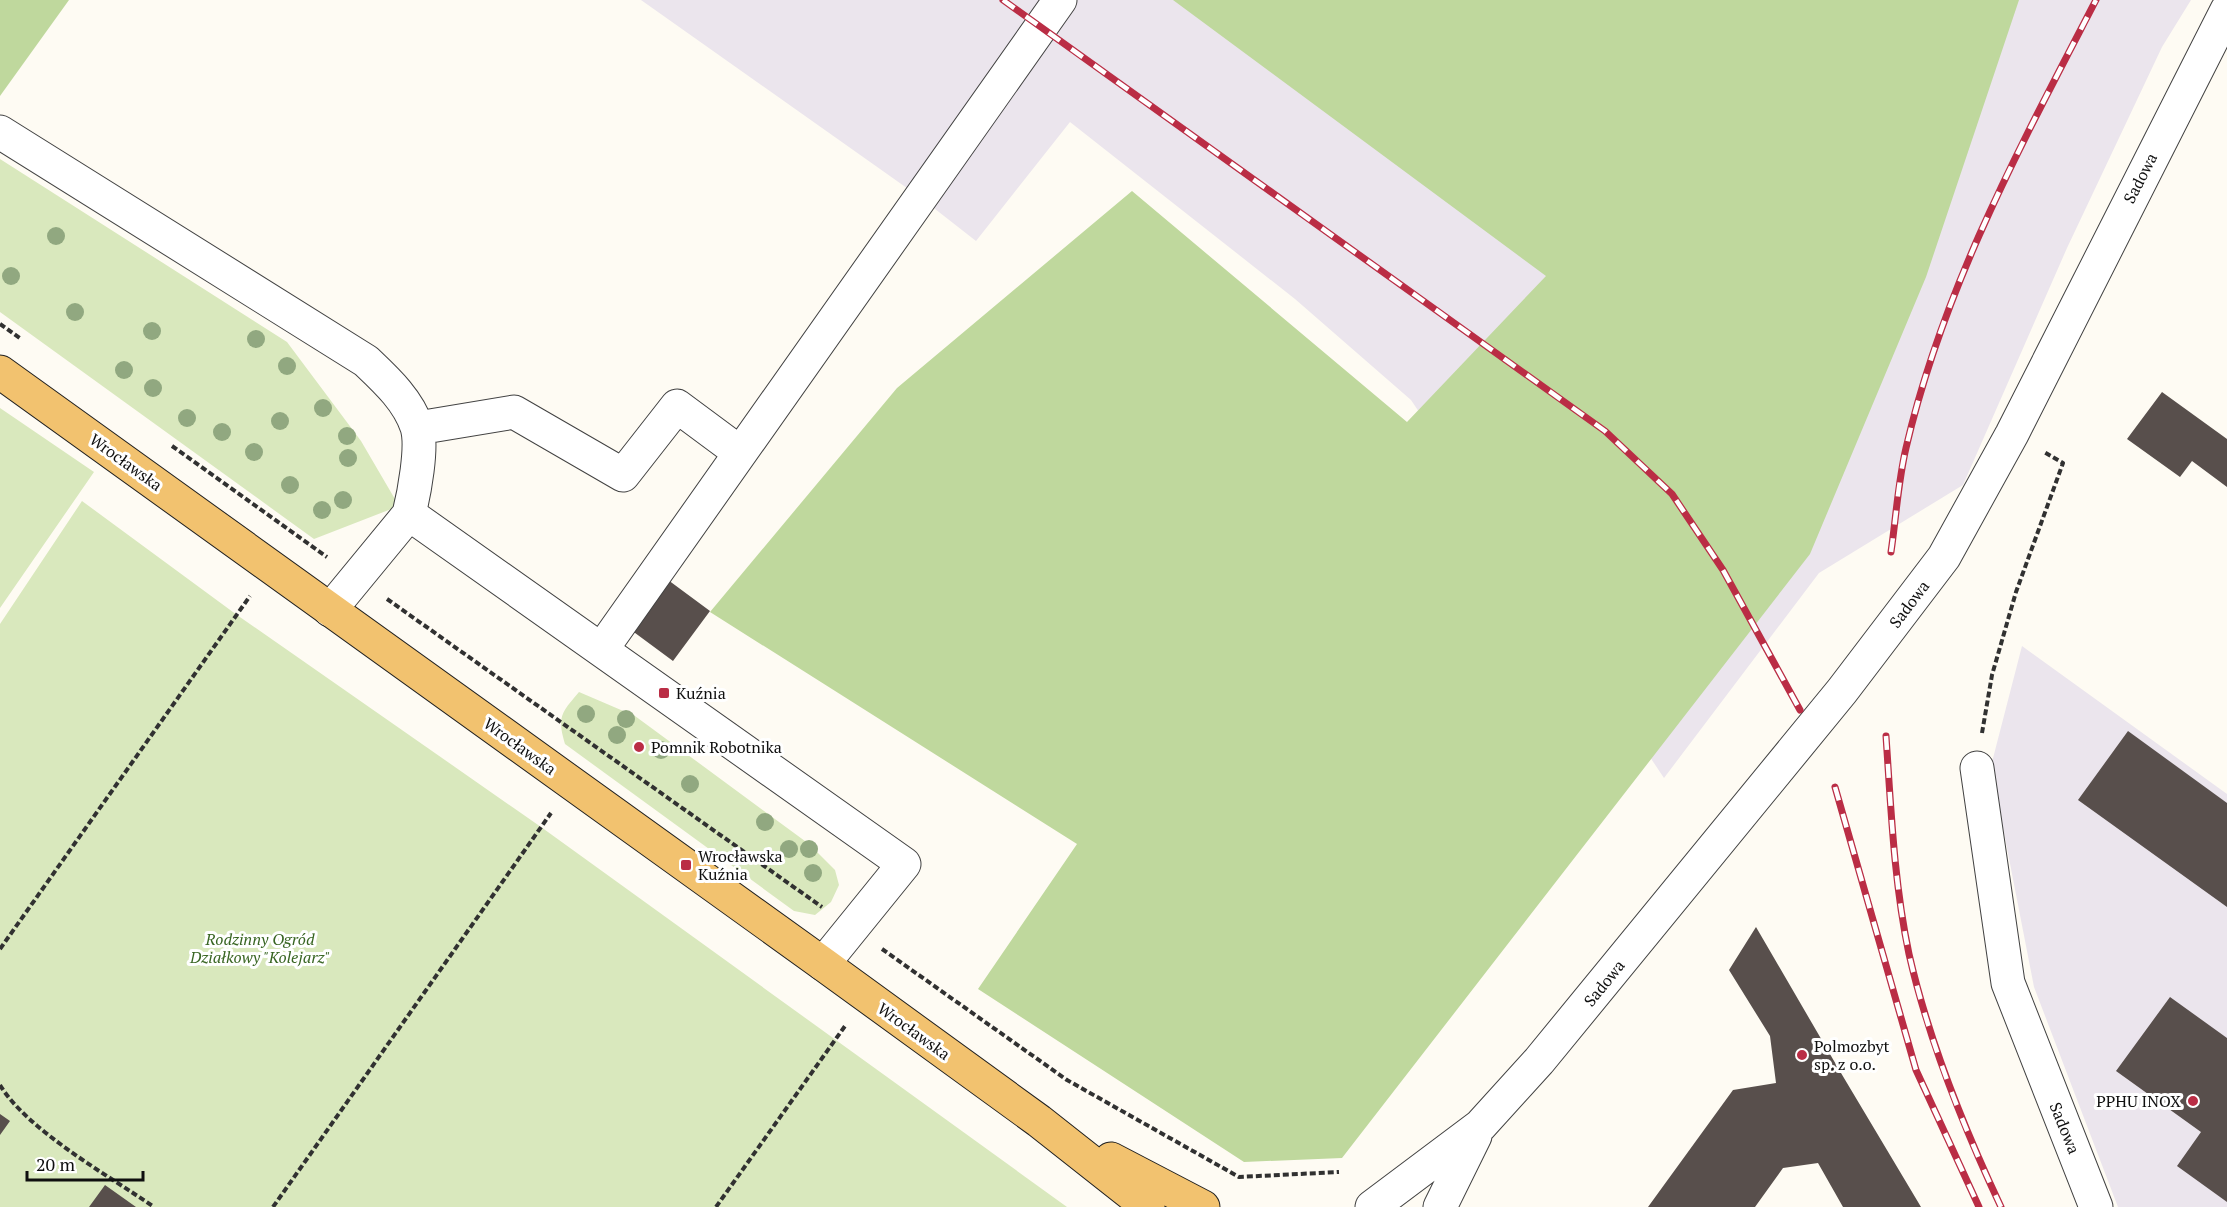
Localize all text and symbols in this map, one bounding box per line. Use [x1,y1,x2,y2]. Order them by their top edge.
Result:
street label: Sadowa [2118,149,2162,207]
street label: Wrocławska [85,428,167,496]
street label: Sadowa [1884,576,1934,632]
place label: Kuźnia [676,682,726,704]
marker: Kuźnia [657,686,671,700]
street label: Wrocławska [479,712,561,780]
place label: Pomnik Robotnika [651,736,782,758]
marker: Pomnik Robotnika [632,740,646,754]
place label: Wrocławska Kuźnia [698,845,783,885]
marker: Wrocławska Kuźnia [679,858,693,872]
park label: Rodzinny Ogród Działkowy "Kolejarz" [189,928,330,968]
street label: Sadowa [1578,955,1630,1011]
street label: Wrocławska [873,997,955,1065]
place label: Polmozbyt sp. z o.o. [1814,1035,1890,1075]
marker: Polmozbyt sp. z o.o. [1795,1048,1809,1062]
place label: PPHU INOX [2096,1090,2181,1112]
marker: PPHU INOX [2186,1094,2200,1108]
street label: Sadowa [2045,1099,2085,1157]
scale bar [27,1144,142,1182]
text: 20 m [36,1152,76,1176]

